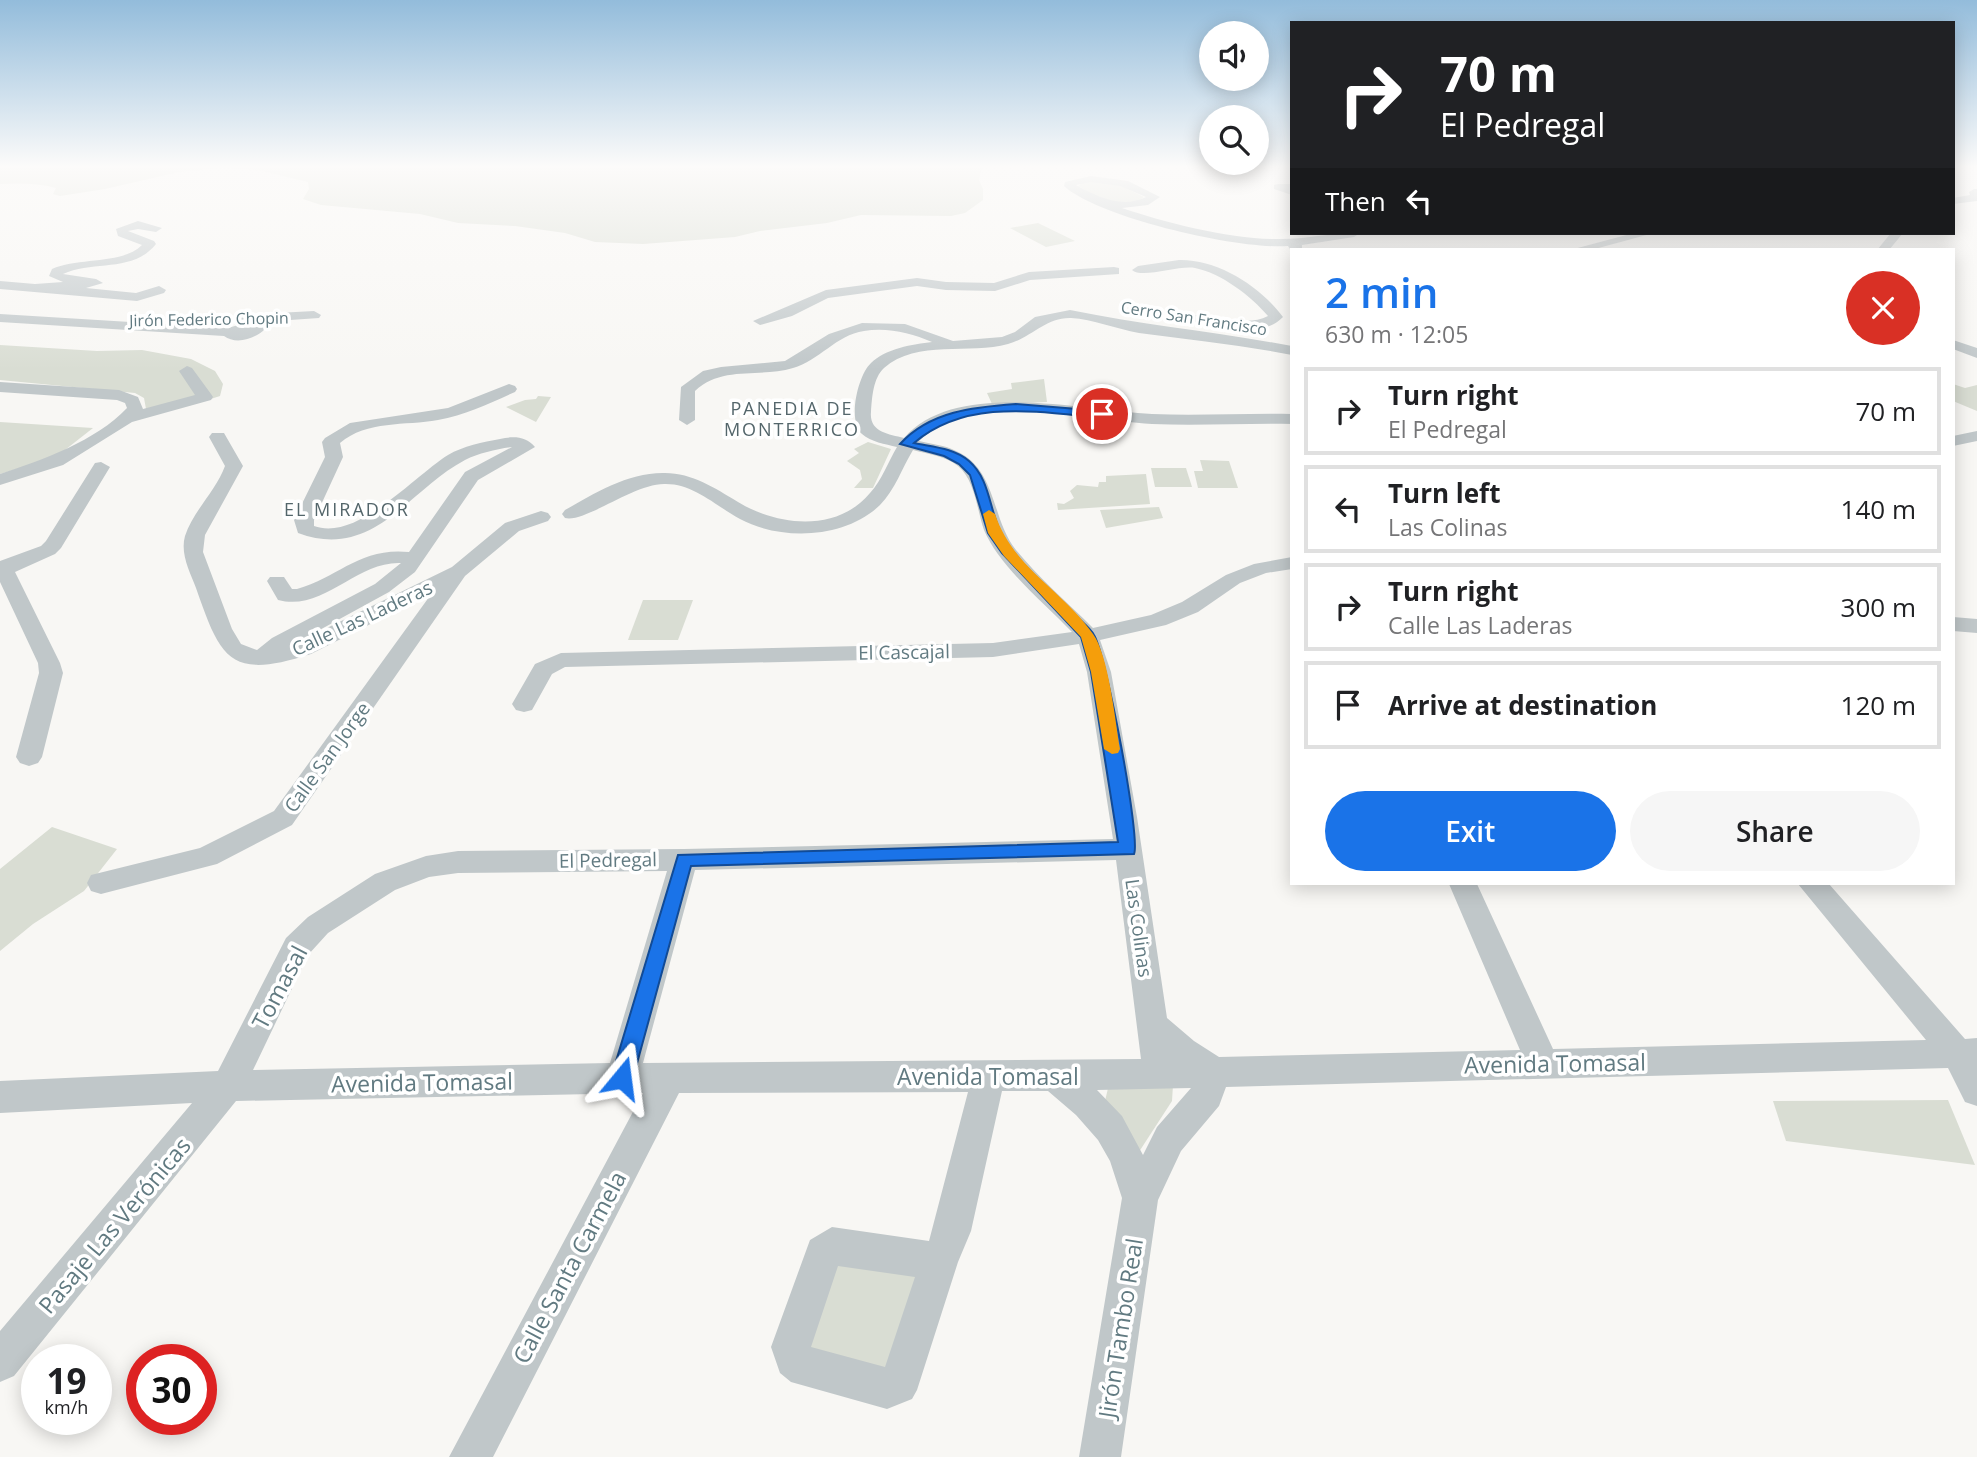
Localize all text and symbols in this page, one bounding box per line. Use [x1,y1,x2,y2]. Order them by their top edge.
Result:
map controls [1199,21,1269,175]
button: sound [1199,21,1269,91]
text: 70 m [1440,40,1557,106]
icon: right [1325,49,1416,140]
text: El Pedregal [1440,103,1605,146]
button: search [1199,105,1269,175]
icon: left [1400,182,1438,220]
text: Then [1325,183,1386,219]
text: 2 min [1325,263,1438,320]
button: close [1846,271,1920,345]
street label: Cerro San Francisco [1119,296,1269,340]
street label: Jirón Federico Chopin [127,307,289,331]
text: 630 m · 12:05 [1325,318,1468,350]
text: Turn right [1388,377,1519,413]
pin [1072,384,1132,444]
icon: right [1329,392,1367,430]
text: 70 m [1855,393,1916,429]
icon: arrive [1083,395,1121,433]
district label: PANEDIA DE MONTERRICO [724,396,860,441]
text: El Pedregal [1388,413,1507,445]
text: Turn left [1388,475,1500,511]
icon: left [1329,490,1367,528]
text: 140 m [1841,491,1916,527]
district label: EL MIRADOR [284,497,410,521]
text: Las Colinas [1388,511,1508,543]
text: Turn right [1388,573,1519,609]
street label: Calle Las Laderas [287,574,437,662]
icon: right [1329,588,1367,626]
text: 300 m [1841,589,1916,625]
text: Calle Las Laderas [1388,609,1572,641]
street label: El Cascajal [858,638,950,666]
icon: arrive [1329,686,1367,724]
text: Arrive at destination [1388,687,1657,723]
text: 120 m [1841,687,1916,723]
street label: Calle San Jorge [278,697,376,817]
button: Exit [1325,791,1616,871]
button: Share [1630,791,1920,871]
street label: El Pedregal [559,846,657,874]
street label: Las Colinas [1119,877,1159,979]
street label: Tomasal [244,940,314,1034]
position arrow [585,1041,659,1115]
street label: Avenida Tomasal [1464,1045,1646,1081]
street label: Avenida Tomasal [897,1060,1079,1092]
street label: Avenida Tomasal [331,1064,513,1100]
street label: Pasaje Las Verónicas [31,1130,197,1320]
street label: Calle Santa Carmela [505,1165,633,1369]
street label: Jirón Tambo Real [1090,1236,1150,1422]
speed limit sign: 30 [126,1344,217,1435]
text: 19 [46,1357,87,1404]
text: km/h [45,1395,88,1419]

